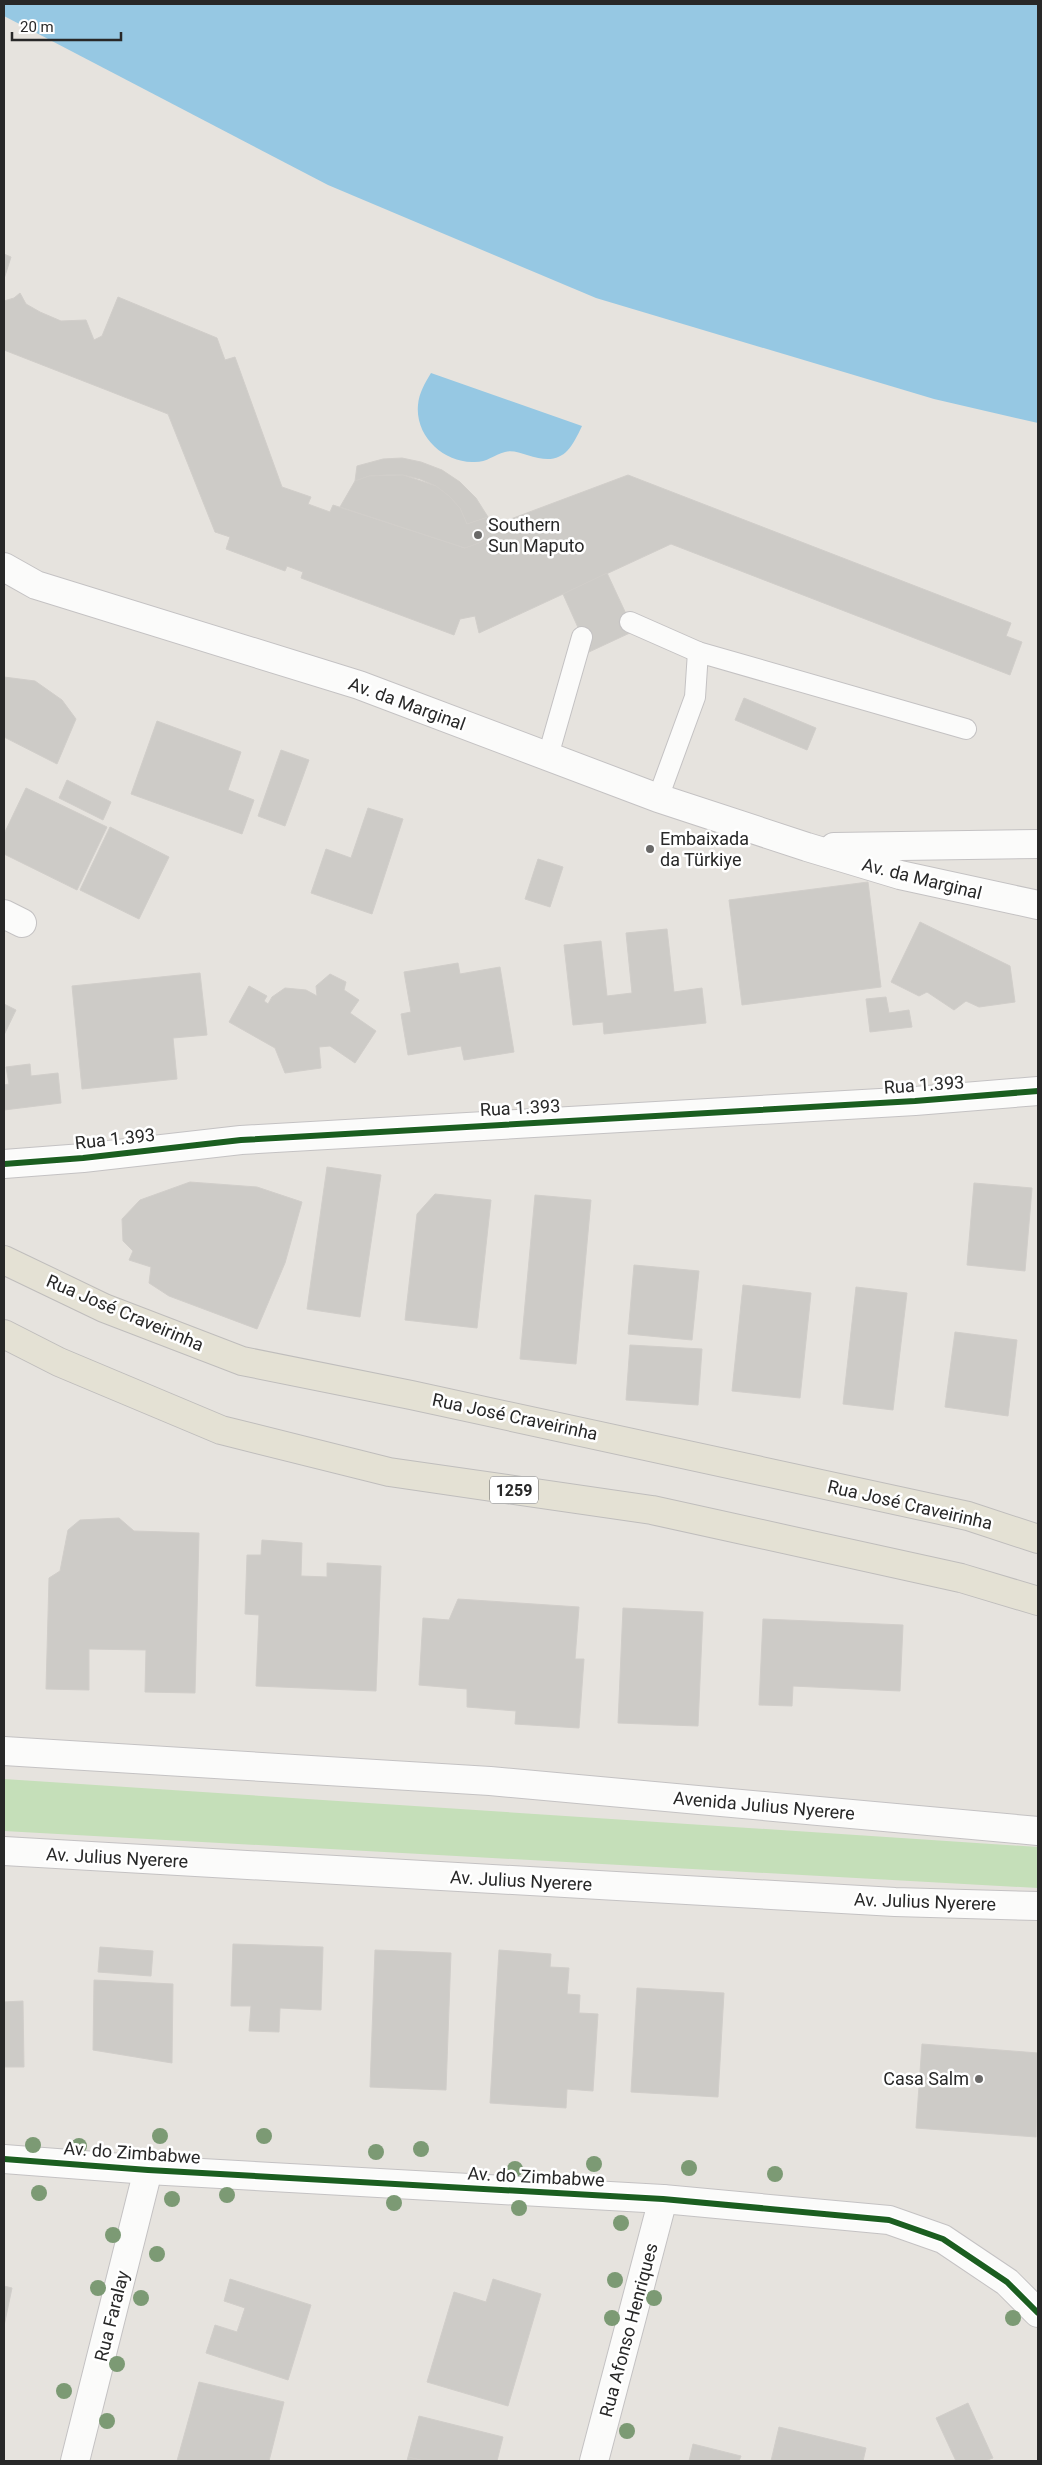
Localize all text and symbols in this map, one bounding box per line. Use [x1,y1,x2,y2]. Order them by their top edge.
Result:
scale bar [12,10,121,42]
text: 20 m [20,18,54,36]
place label: Southern Sun Maputo [488,514,585,556]
marker: Southern Sun Maputo [472,529,484,541]
street label: Av. da Marginal [346,673,468,734]
place label: Embaixada da Türkiye [660,828,749,870]
marker: Embaixada da Türkiye [644,843,656,855]
street label: Av. da Marginal [860,853,984,904]
street label: Rua 1.393 [883,1071,965,1098]
street label: Rua 1.393 [479,1095,561,1120]
street label: Rua 1.393 [74,1124,156,1153]
street label: Rua José Craveirinha [44,1270,207,1355]
street label: Rua José Craveirinha [430,1389,600,1444]
street label: Rua José Craveirinha [826,1475,995,1534]
road number: 1259 [490,1476,538,1504]
street label: Avenida Julius Nyerere [672,1787,856,1824]
street label: Av. Julius Nyerere [45,1843,189,1872]
street label: Av. Julius Nyerere [449,1866,593,1895]
street label: Av. Julius Nyerere [854,1889,997,1914]
place label: Casa Salm [883,2068,969,2089]
marker: Casa Salm [973,2073,985,2085]
street label: Av. do Zimbabwe [63,2137,201,2168]
street label: Av. do Zimbabwe [467,2162,605,2191]
street label: Rua Afonso Henriques [595,2241,662,2419]
street label: Rua Faralay [90,2268,133,2363]

